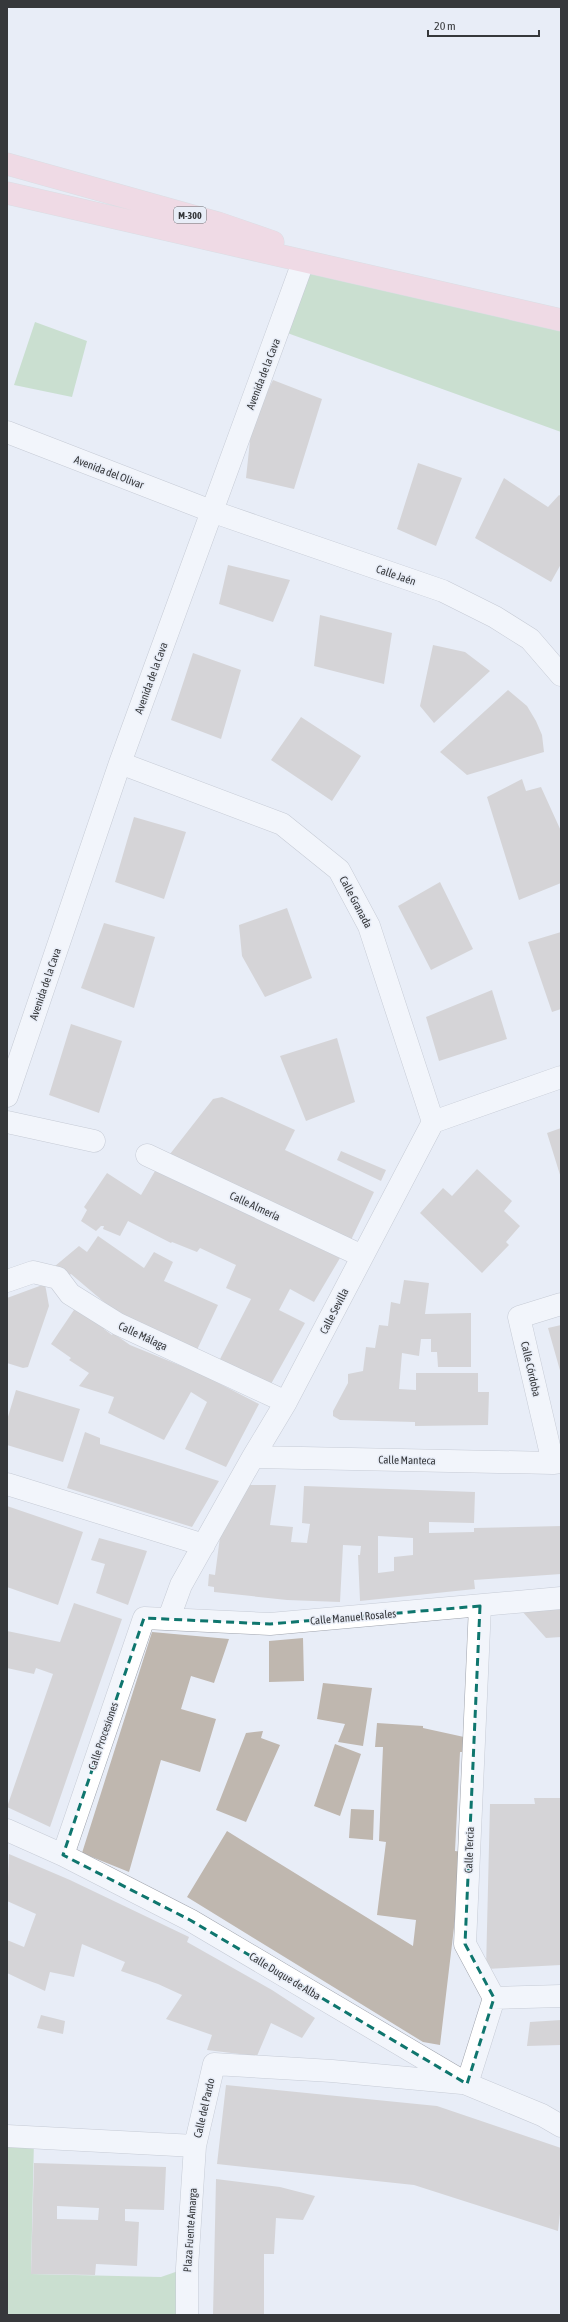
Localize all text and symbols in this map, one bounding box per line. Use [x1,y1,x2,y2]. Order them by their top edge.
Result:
scale bar [428,12,539,38]
text: 20 m [434,19,456,33]
road number: M-300 [174,207,206,223]
street label: Avenida de la Cava [244,337,282,411]
street label: Avenida del Olivar [72,453,146,491]
street label: Calle Jaén [375,563,417,587]
street label: Avenida de la Cava [132,641,170,715]
street label: Calle Granada [337,874,375,930]
street label: Avenida de la Cava [27,946,63,1022]
street label: Calle Almería [228,1189,282,1223]
street label: Calle Sevilla [317,1286,351,1336]
street label: Calle Málaga [117,1319,169,1353]
street label: Calle Córdoba [519,1340,543,1398]
street label: Calle Manteca [378,1454,436,1466]
street label: Calle Manuel Rosales [310,1607,397,1627]
street label: Calle Procesiones [86,1700,120,1771]
street label: Calle Tercia [462,1827,476,1873]
street label: Calle Duque de Alba [247,1950,323,2002]
street label: Calle del Pardo [191,2077,217,2139]
street label: Plaza Fuente Amarga [181,2187,199,2273]

